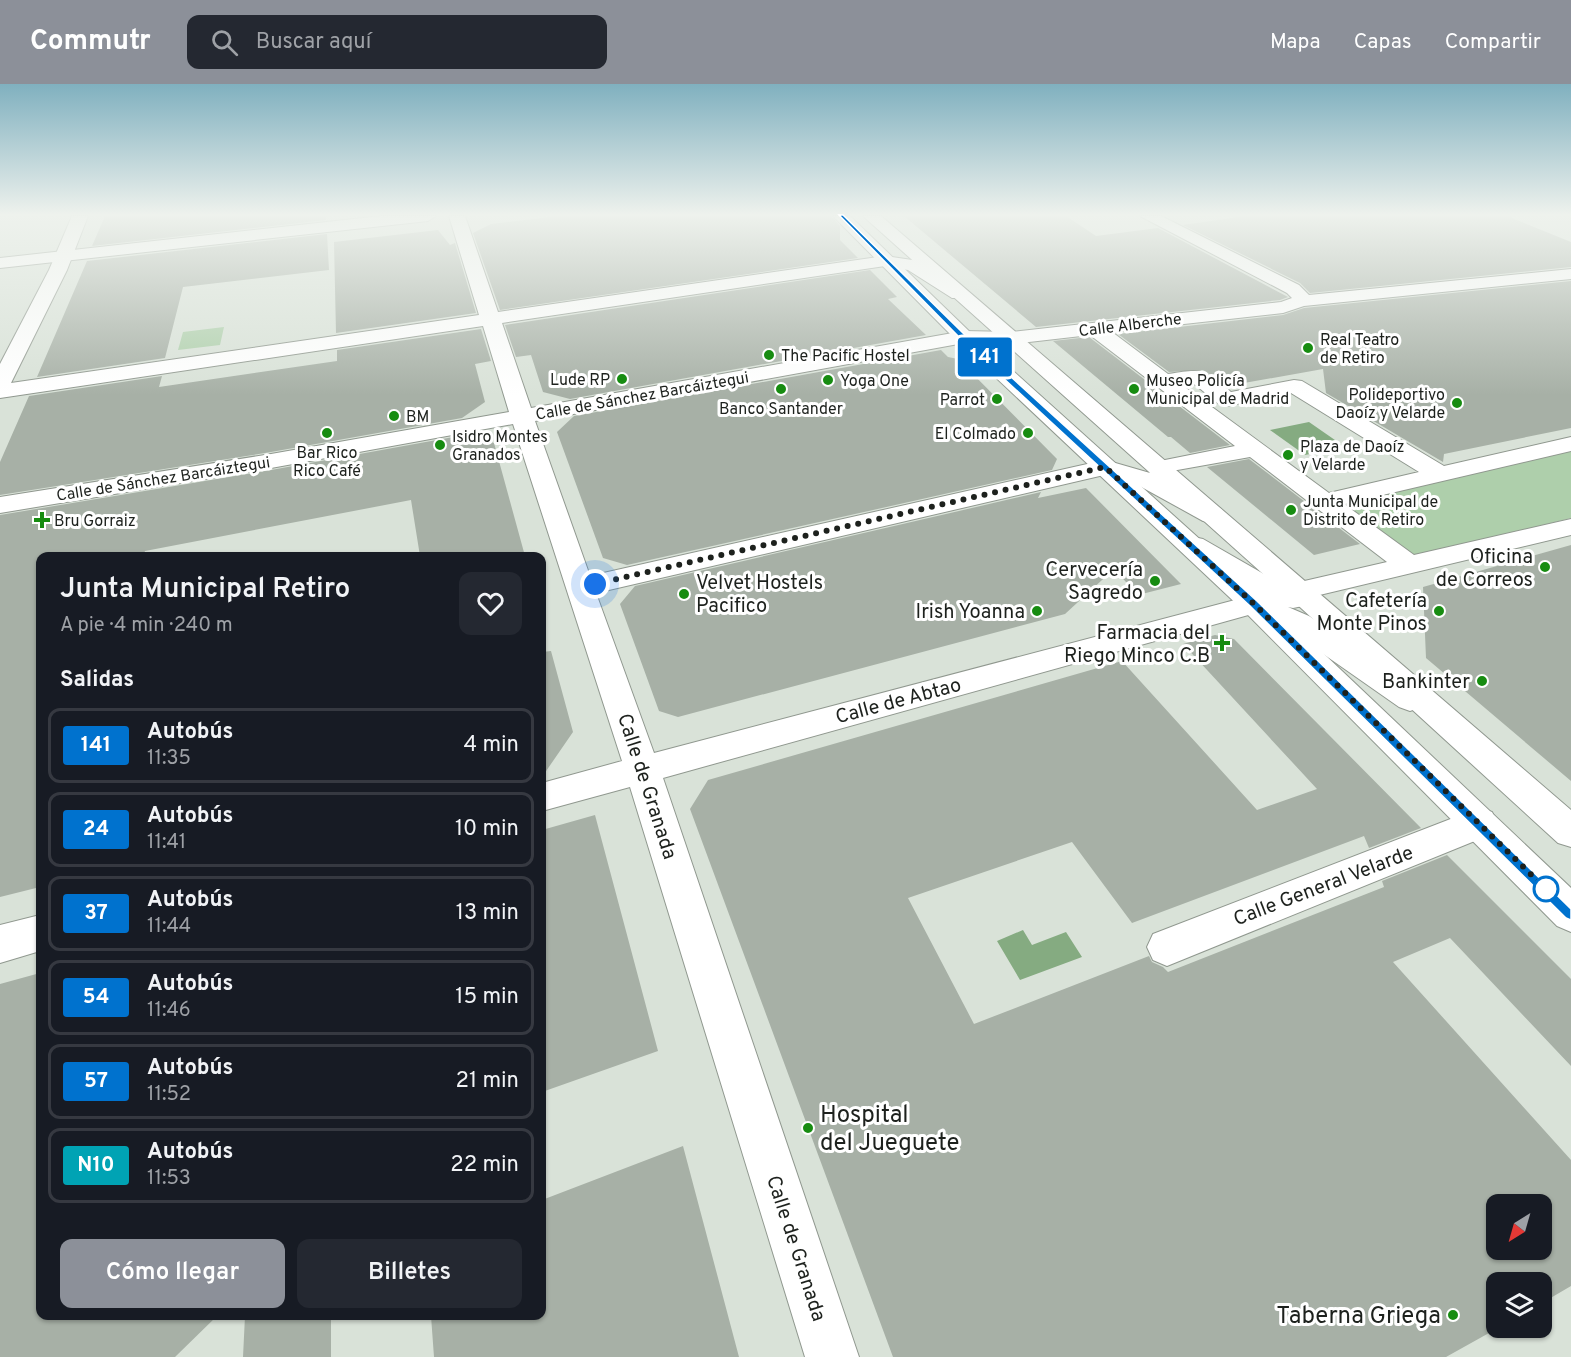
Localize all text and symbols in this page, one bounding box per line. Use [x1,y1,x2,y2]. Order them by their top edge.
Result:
search box [187,15,607,69]
text: Commutr [30,24,151,60]
icon: search [208,26,241,59]
text: Buscar aquí [256,29,371,56]
text: Mapa [1270,29,1321,56]
text: Capas [1354,29,1412,56]
text: Compartir [1445,29,1541,56]
street label: Calle Alberche [1078,310,1183,342]
place label: Real Teatro de Retiro [1320,331,1399,369]
line badge: 141 [950,338,1020,376]
marker: Real Teatro de Retiro [1301,341,1315,355]
text: 141 [970,344,1000,371]
place label: The Pacific Hostel [781,347,910,367]
marker: The Pacific Hostel [762,348,776,362]
street label: Calle de Sánchez Barcáiztegui [534,368,751,426]
place label: Lude RP [550,371,610,391]
marker: Lude RP [615,372,629,386]
place label: Yoga One [840,372,909,392]
place label: Museo Policía Municipal de Madrid [1146,372,1289,410]
marker: Yoga One [821,373,835,387]
marker: Banco Santander [774,382,788,396]
marker: Museo Policía Municipal de Madrid [1127,382,1141,396]
place label: Polideportivo Daoíz y Velarde [1336,386,1445,424]
place label: Parrot [940,391,985,411]
marker: Parrot [990,392,1004,406]
marker: Polideportivo Daoíz y Velarde [1450,396,1464,410]
place label: Banco Santander [719,400,843,420]
place label: BM [406,408,429,428]
marker: BM [387,409,401,423]
place label: El Colmado [935,425,1016,445]
marker: Bar Rico Rico Café [320,426,334,440]
marker: El Colmado [1021,426,1035,440]
place label: Isidro Montes Granados [452,428,548,466]
marker: Isidro Montes Granados [433,438,447,452]
place label: Plaza de Daoíz y Velarde [1300,438,1405,476]
place label: Bar Rico Rico Café [293,444,361,482]
marker: Plaza de Daoíz y Velarde [1281,448,1295,462]
street label: Calle de Sánchez Barcáiztegui [55,453,272,507]
place label: Junta Municipal de Distrito de Retiro [1303,493,1438,531]
marker: Junta Municipal de Distrito de Retiro [1284,503,1298,517]
place label: Bru Gorraiz [54,512,136,532]
marker: Bru Gorraiz [35,513,49,527]
place label: Oficina de Correos [1436,545,1533,594]
place label: Cervecería Sagredo [1045,558,1143,607]
marker: Oficina de Correos [1538,560,1552,574]
your location [580,569,610,599]
place label: Velvet Hostels Pacifico [696,571,823,620]
text: Junta Municipal Retiro [60,572,350,608]
button: heart [459,572,522,635]
marker: Cervecería Sagredo [1148,574,1162,588]
marker: Velvet Hostels Pacifico [677,587,691,601]
place label: Cafetería Monte Pinos [1316,589,1427,638]
place label: Irish Yoanna [916,600,1025,626]
marker: Irish Yoanna [1030,604,1044,618]
marker: Cafetería Monte Pinos [1432,604,1446,618]
text: A pie · 4 min · 240 m [60,613,233,639]
place label: Farmacia del Riego Minco C.B [1064,621,1210,670]
marker: Farmacia del Riego Minco C.B [1215,636,1229,650]
text: Salidas [60,667,134,694]
place label: Bankinter [1382,670,1470,696]
street label: Calle de Abtao [833,673,964,731]
marker: Bankinter [1475,674,1489,688]
street label: Calle de Granada [610,710,682,863]
text: Autobús [147,719,233,746]
text: 141 [81,732,111,759]
text: 4 min [464,732,519,759]
text: 11:35 [147,746,191,772]
text: Autobús [147,803,233,830]
text: 24 [83,816,109,843]
text: 10 min [455,816,519,843]
text: 11:41 [147,830,186,856]
street label: Calle General Velarde [1230,841,1417,933]
unlabelled marker [1533,876,1559,902]
text: Autobús [147,887,233,914]
text: 37 [84,900,108,927]
text: 13 min [456,900,519,927]
text: 11:44 [147,914,191,940]
text: Autobús [147,971,233,998]
text: 54 [83,984,109,1011]
text: 15 min [455,984,519,1011]
text: 11:46 [147,998,191,1024]
text: Autobús [147,1055,233,1082]
text: 57 [84,1068,108,1095]
text: 21 min [456,1068,519,1095]
text: 11:52 [147,1082,191,1108]
place label: Hospital del Jueguete [820,1101,960,1159]
marker: Hospital del Jueguete [801,1121,815,1135]
text: Autobús [147,1139,233,1166]
text: N10 [77,1152,115,1179]
text: 22 min [450,1152,519,1179]
text: 11:53 [147,1166,191,1192]
street label: Calle de Granada [759,1172,831,1325]
north arrow [1486,1194,1552,1260]
map controls [1486,1194,1552,1338]
button: Cómo llegar [60,1239,285,1308]
button: Billetes [297,1239,522,1308]
button: layers [1486,1272,1552,1338]
place label: Taberna Griega [1276,1302,1441,1332]
marker: Taberna Griega [1446,1308,1460,1322]

